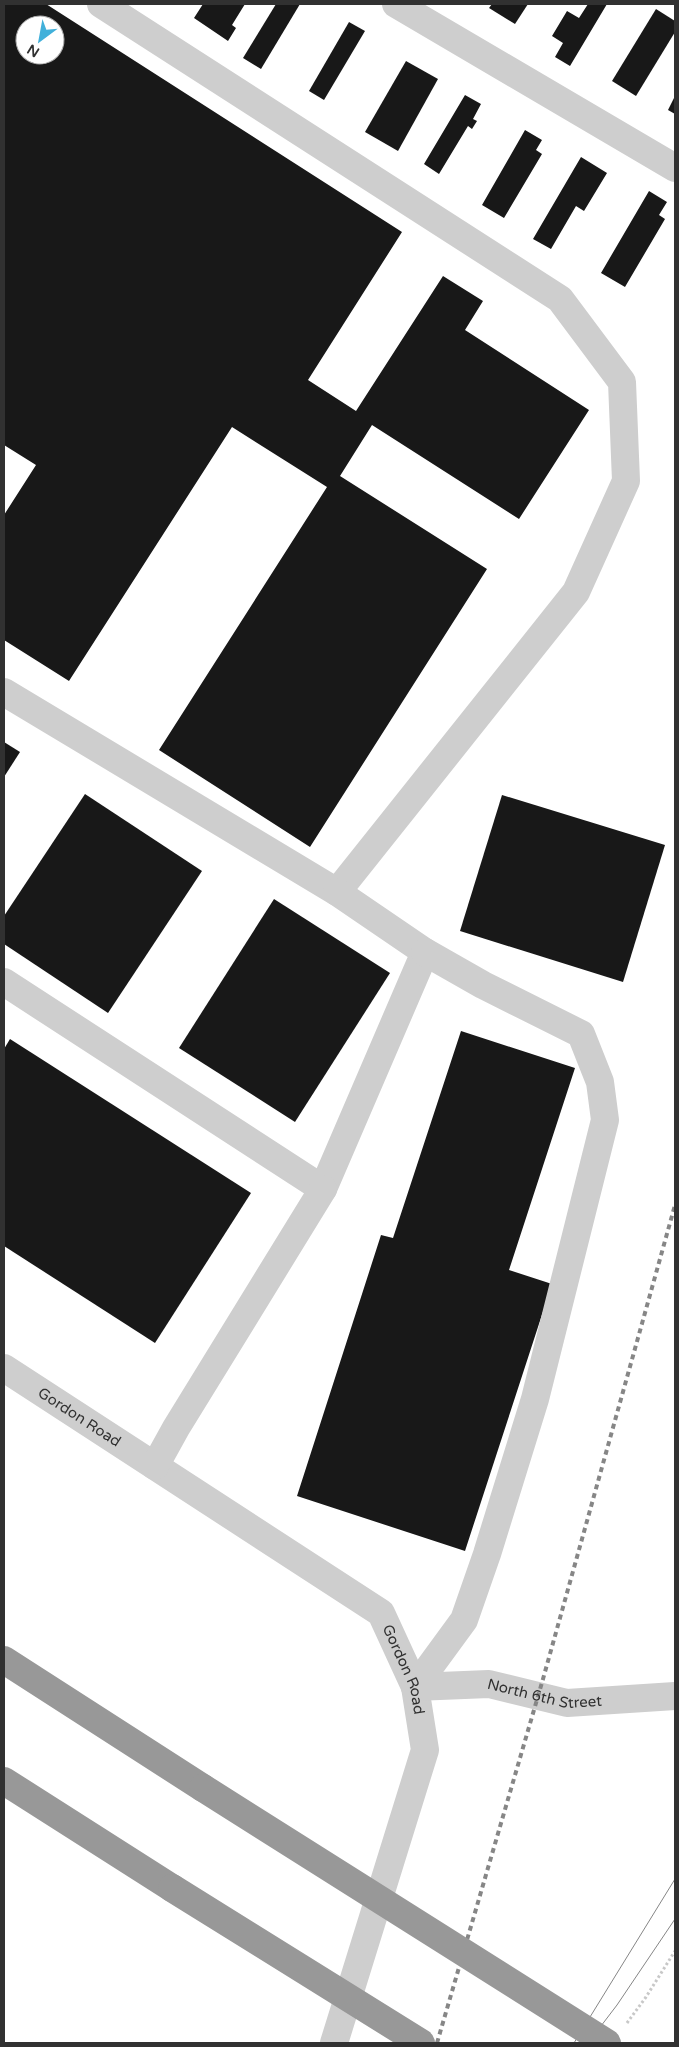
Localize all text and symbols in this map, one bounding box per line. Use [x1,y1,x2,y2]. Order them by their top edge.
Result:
north arrow [15,15,65,65]
text: N [24,40,43,61]
street label: Gordon Road [35,1384,124,1451]
street label: Gordon Road [379,1622,428,1716]
street label: North 6th Street [486,1675,603,1712]

